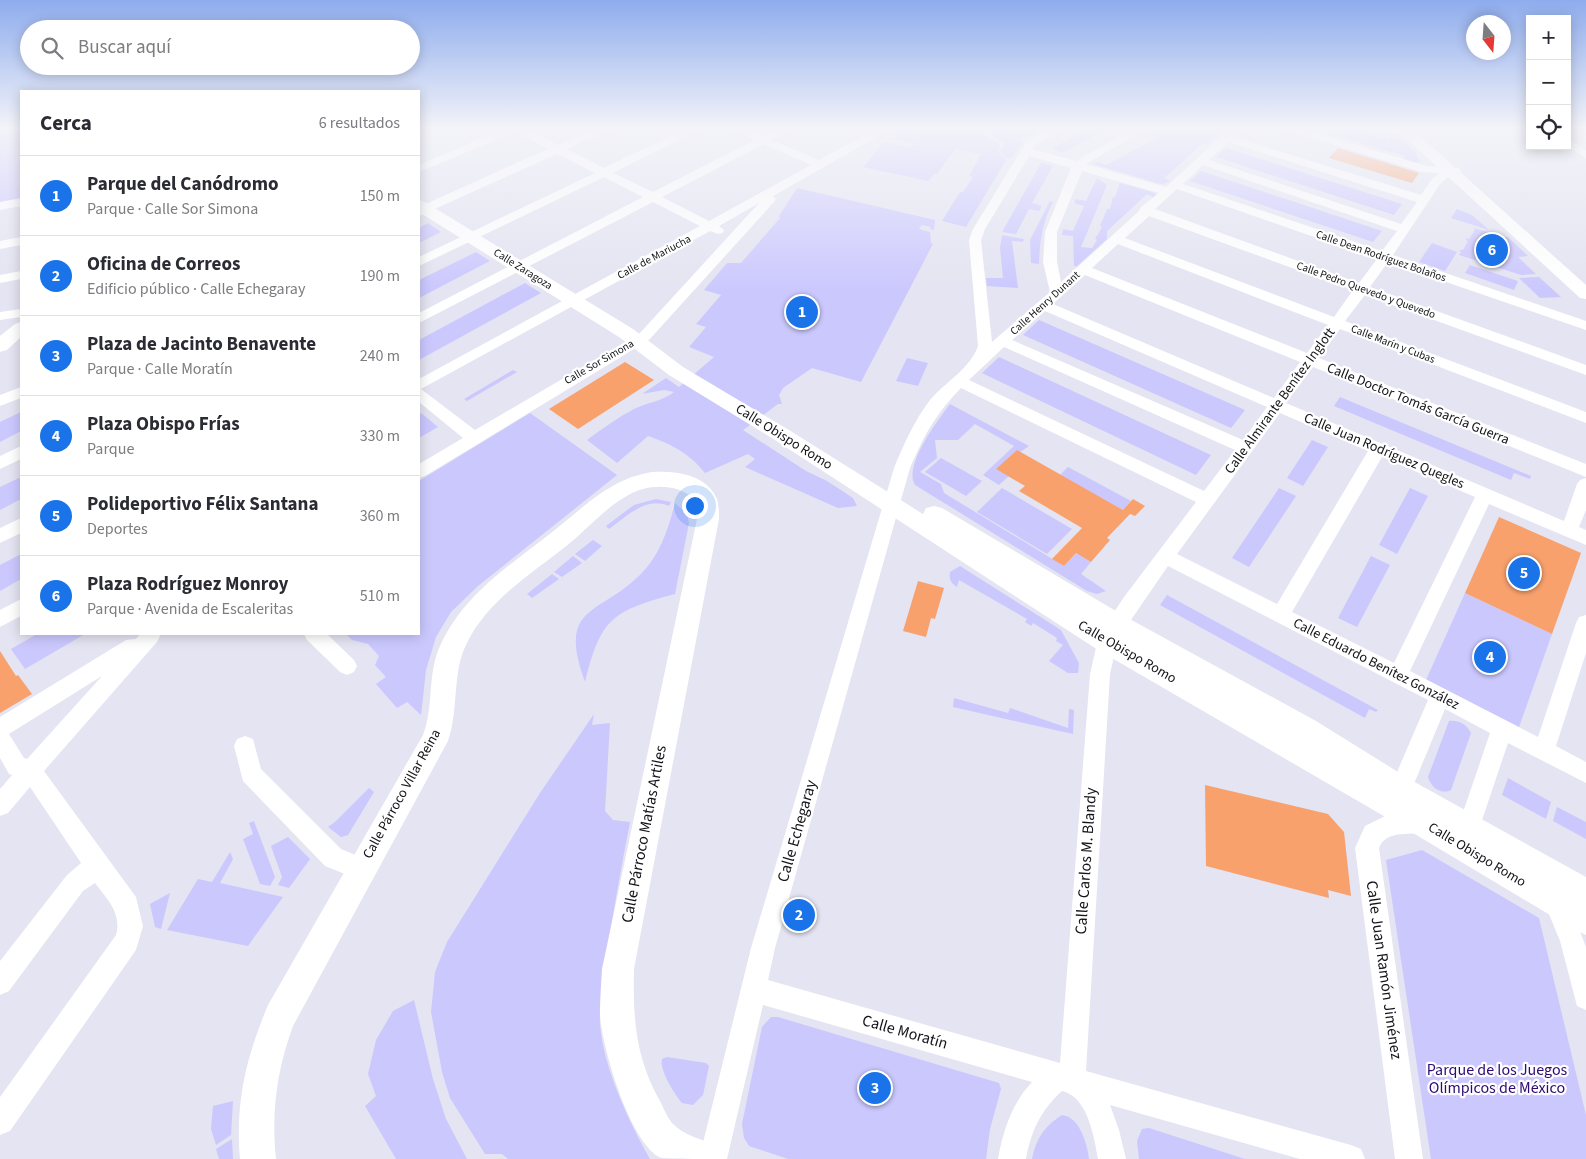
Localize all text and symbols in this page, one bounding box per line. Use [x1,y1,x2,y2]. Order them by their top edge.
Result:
north arrow [1466,15,1511,60]
map controls [1526,15,1571,150]
button: + [1526,15,1571,60]
search box [20,20,420,75]
icon: search [38,34,66,62]
text: Buscar aquí [78,34,171,61]
button: − [1526,60,1571,105]
button: locate [1526,105,1571,150]
text: Cerca [40,108,92,138]
text: 6 resultados [319,112,400,134]
text: Parque del Canódromo [87,171,278,198]
text: 1 [52,185,60,207]
text: 150 m [360,185,400,207]
text: Parque · Calle Sor Simona [87,198,258,220]
street label: Calle Dean Rodríguez Bolaños [1314,227,1449,285]
street label: Calle de Mariucha [615,231,693,283]
pin: 6 [1476,231,1508,269]
street label: Calle Zaragoza [491,245,555,293]
text: Oficina de Correos [87,251,240,278]
street label: Calle Pedro Quevedo y Quevedo [1294,258,1438,322]
text: 2 [52,265,60,287]
text: 190 m [360,265,400,287]
street label: Calle Henry Dunant [1007,267,1083,338]
text: Edificio público · Calle Echegaray [87,278,305,300]
pin: 1 [786,293,818,331]
street label: Calle Marín y Cubas [1349,321,1438,367]
street label: Calle Almirante Benítez Inglott [1220,323,1340,478]
text: Plaza de Jacinto Benavente [87,331,316,358]
street label: Calle Sor Simona [561,336,637,388]
text: 3 [52,345,60,367]
text: 240 m [360,345,400,367]
text: Parque · Calle Moratín [87,358,233,380]
street label: Calle Doctor Tomás García Guerra [1324,358,1512,450]
street label: Calle Obispo Romo [732,399,836,475]
street label: Calle Juan Rodríguez Quegles [1301,408,1468,494]
text: Plaza Obispo Frías [87,411,240,438]
text: 4 [52,425,60,447]
text: 330 m [360,425,400,447]
text: Parque [87,438,134,460]
text: Polideportivo Félix Santana [87,491,318,518]
your location [682,493,708,519]
text: 5 [52,505,60,527]
text: 360 m [360,505,400,527]
text: Deportes [87,518,148,540]
pin: 5 [1508,554,1540,592]
text: Plaza Rodríguez Monroy [87,571,289,598]
text: 6 [52,585,60,607]
text: 510 m [360,585,400,607]
text: Parque · Avenida de Escaleritas [87,598,293,620]
street label: Calle Eduardo Benítez González [1289,613,1463,715]
street label: Calle Obispo Romo [1074,616,1180,688]
pin: 4 [1474,638,1506,676]
street label: Calle Párroco Villar Reina [358,726,446,862]
street label: Calle Párroco Matías Artiles [616,743,672,925]
street label: Calle Echegaray [772,777,822,885]
street label: Calle Carlos M. Blandy [1070,786,1102,935]
street label: Calle Obispo Romo [1424,818,1530,892]
street label: Calle Juan Ramón Jiménez [1361,879,1407,1061]
pin: 2 [783,896,815,934]
street label: Calle Moratín [860,1009,950,1055]
park label: Parque de los Juegos Olímpicos de México [1427,1059,1568,1099]
pin: 3 [859,1069,891,1107]

